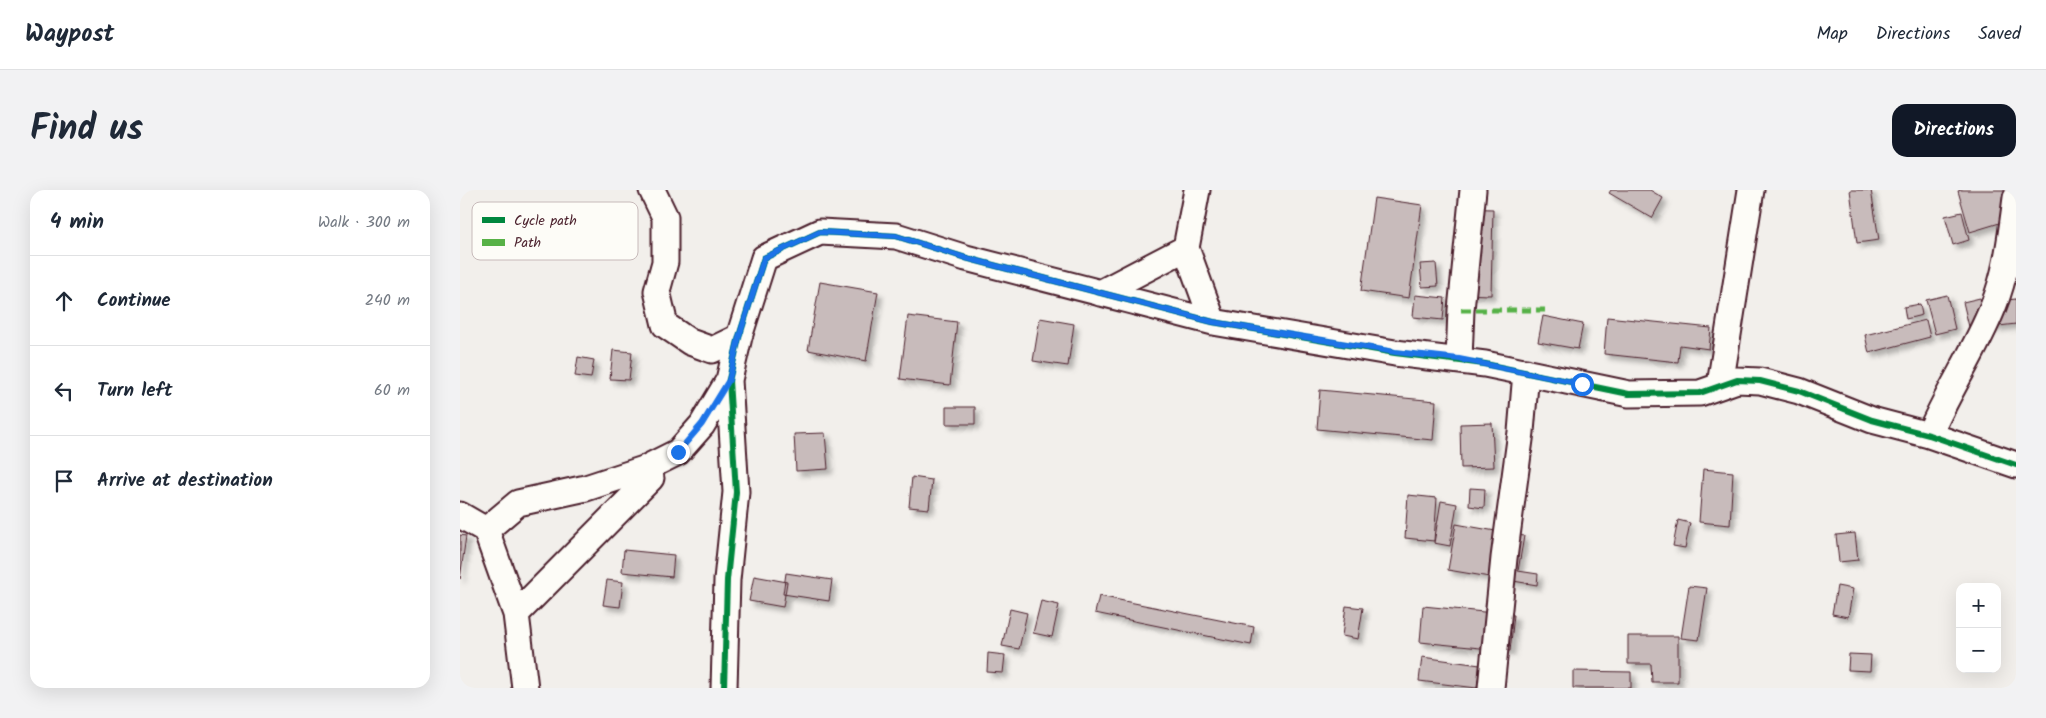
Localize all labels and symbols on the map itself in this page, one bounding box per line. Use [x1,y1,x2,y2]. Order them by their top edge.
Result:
legend [472,202,638,260]
text: Cycle path [514,210,577,232]
text: Path [514,232,541,254]
route start [1571,373,1594,396]
route end [667,441,690,464]

